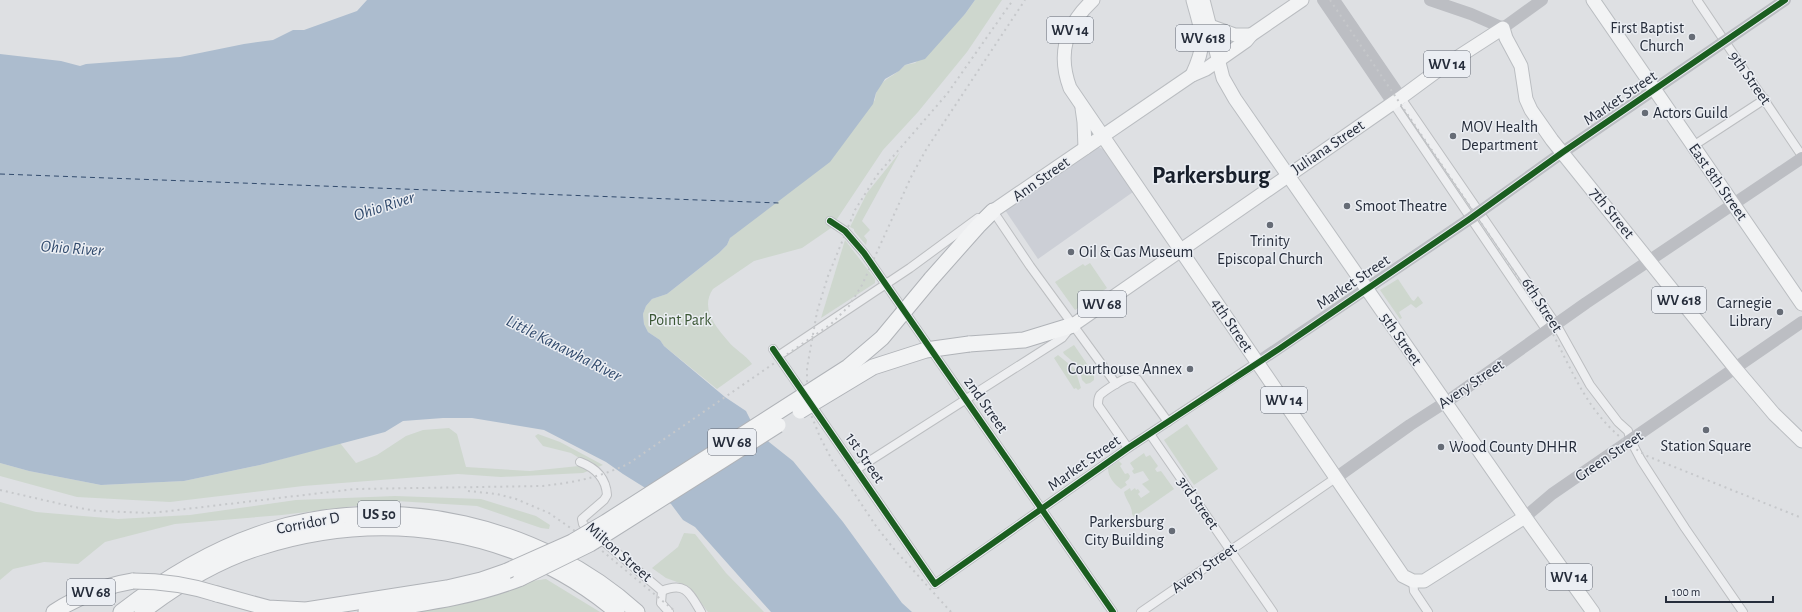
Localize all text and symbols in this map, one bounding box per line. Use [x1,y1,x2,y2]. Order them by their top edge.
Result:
road number: WV 14 [1047,17,1093,43]
place label: First Baptist Church [1610,20,1684,54]
road number: WV 618 [1176,25,1230,51]
marker: First Baptist Church [1687,32,1697,42]
street label: 9th Street [1726,48,1774,108]
road number: WV 14 [1424,51,1470,77]
street label: Market Street [1580,68,1660,128]
place label: Actors Guild [1653,105,1728,121]
marker: Actors Guild [1640,108,1650,118]
street label: Juliana Street [1289,117,1367,177]
place label: MOV Health Department [1461,119,1538,153]
marker: MOV Health Department [1448,131,1458,141]
street label: East 8th Street [1686,141,1750,223]
street label: Ann Street [1009,154,1073,204]
district label: Parkersburg [1152,164,1271,188]
street label: 7th Street [1587,184,1637,242]
water label: Ohio River [351,188,417,224]
place label: Smoot Theatre [1355,198,1447,214]
marker: Smoot Theatre [1342,201,1352,211]
marker: Trinity Episcopal Church [1265,220,1275,230]
place label: Trinity Episcopal Church [1217,233,1323,267]
water label: Ohio River [40,237,104,259]
place label: Oil & Gas Museum [1079,244,1193,260]
marker: Oil & Gas Museum [1066,247,1076,257]
street label: Market Street [1313,252,1393,312]
street label: 6th Street [1519,275,1565,335]
road number: WV 618 [1652,287,1706,313]
road number: WV 68 [1078,291,1126,317]
street label: 4th Street [1208,295,1256,355]
place label: Carnegie Library [1717,295,1772,330]
marker: Carnegie Library [1775,307,1785,317]
street label: 5th Street [1377,310,1425,368]
water label: Little Kanawha River [504,312,625,385]
park label: Point Park [649,312,712,328]
street label: Avery Street [1435,356,1507,413]
place label: Courthouse Annex [1068,361,1182,377]
marker: Courthouse Annex [1185,364,1195,374]
street label: 2nd Street [961,374,1011,436]
road number: WV 14 [1261,387,1307,413]
marker: Station Square [1701,425,1711,435]
street label: Green Street [1572,428,1646,484]
road number: WV 68 [708,429,756,455]
street label: 1st Street [842,430,888,486]
street label: Market Street [1045,432,1123,494]
place label: Station Square [1661,438,1751,454]
place label: Wood County DHHR [1449,439,1577,456]
marker: Wood County DHHR [1436,442,1446,452]
street label: 3rd Street [1174,474,1222,532]
road number: US 50 [358,501,400,527]
street label: Corridor D [275,509,341,537]
place label: Parkersburg City Building [1084,514,1164,549]
street label: Milton Street [583,519,655,585]
marker: Parkersburg City Building [1167,526,1177,536]
street label: Avery Street [1169,540,1240,597]
road number: WV 14 [1546,564,1592,590]
scale bar [1666,578,1773,604]
road number: WV 68 [67,579,115,605]
text: 100 m [1672,586,1700,598]

